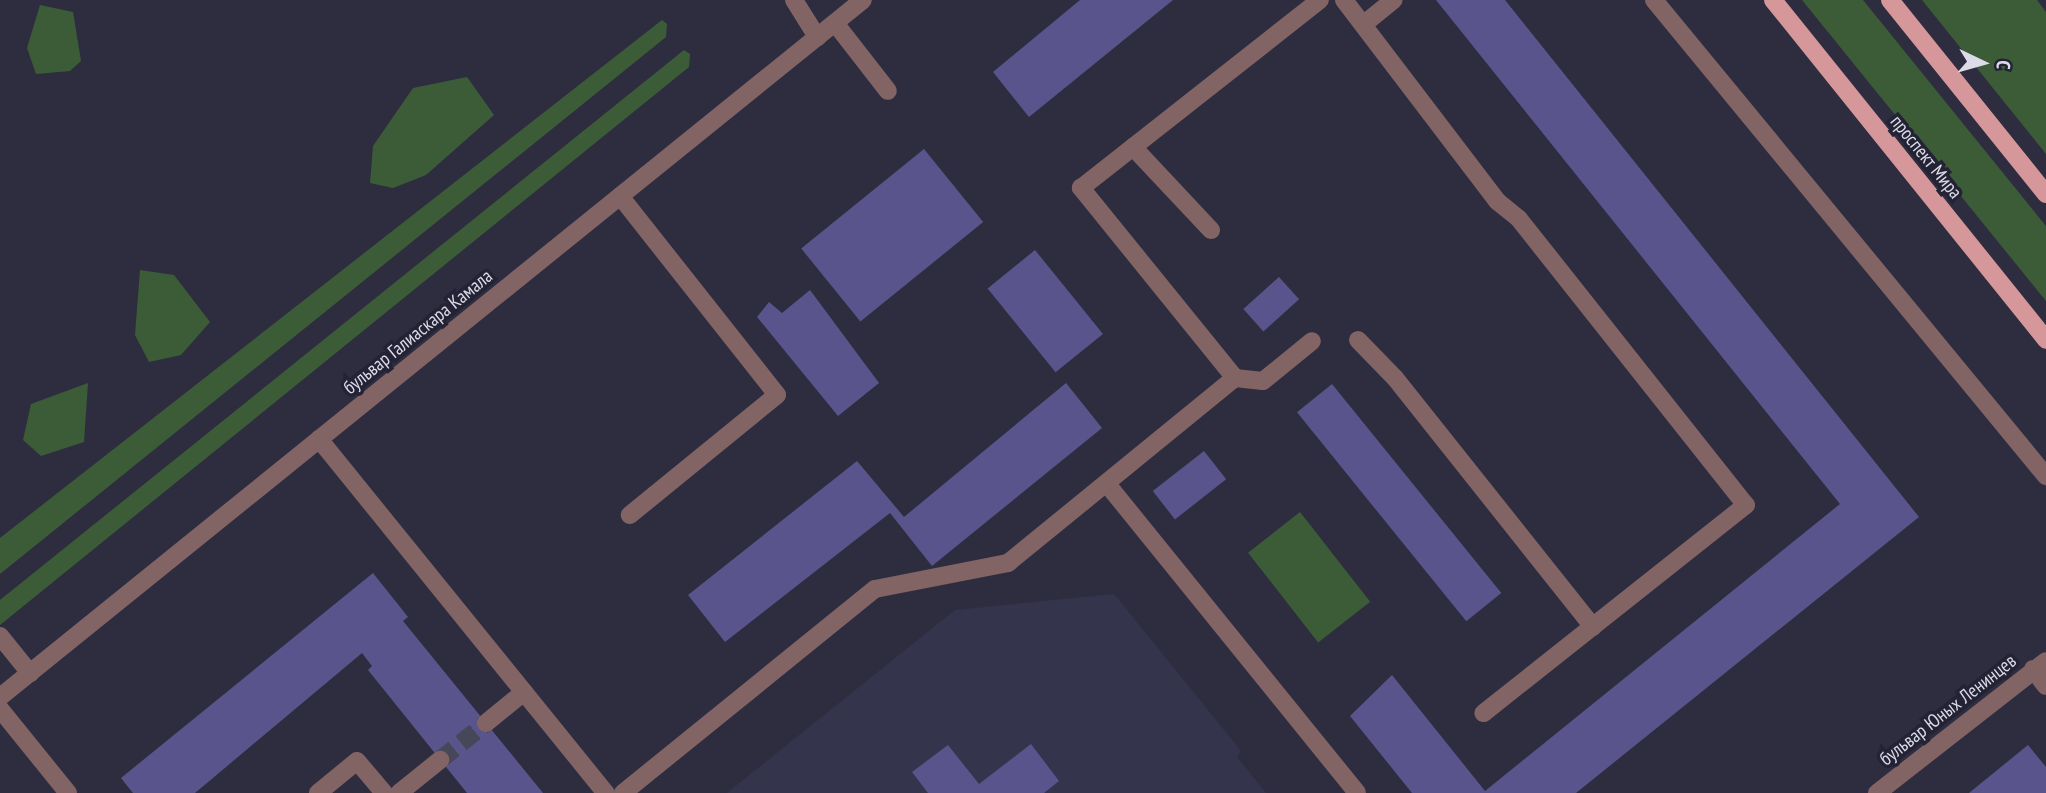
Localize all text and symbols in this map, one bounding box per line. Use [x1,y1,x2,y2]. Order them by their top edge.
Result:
north arrow [1948,28,2018,98]
text: С [1992,59,2016,70]
street label: проспект Мира [1885,111,1967,203]
street label: бульвар Галиаскара Камала [339,265,497,399]
street label: бульвар Юных Ленинцев [1875,649,2021,771]

